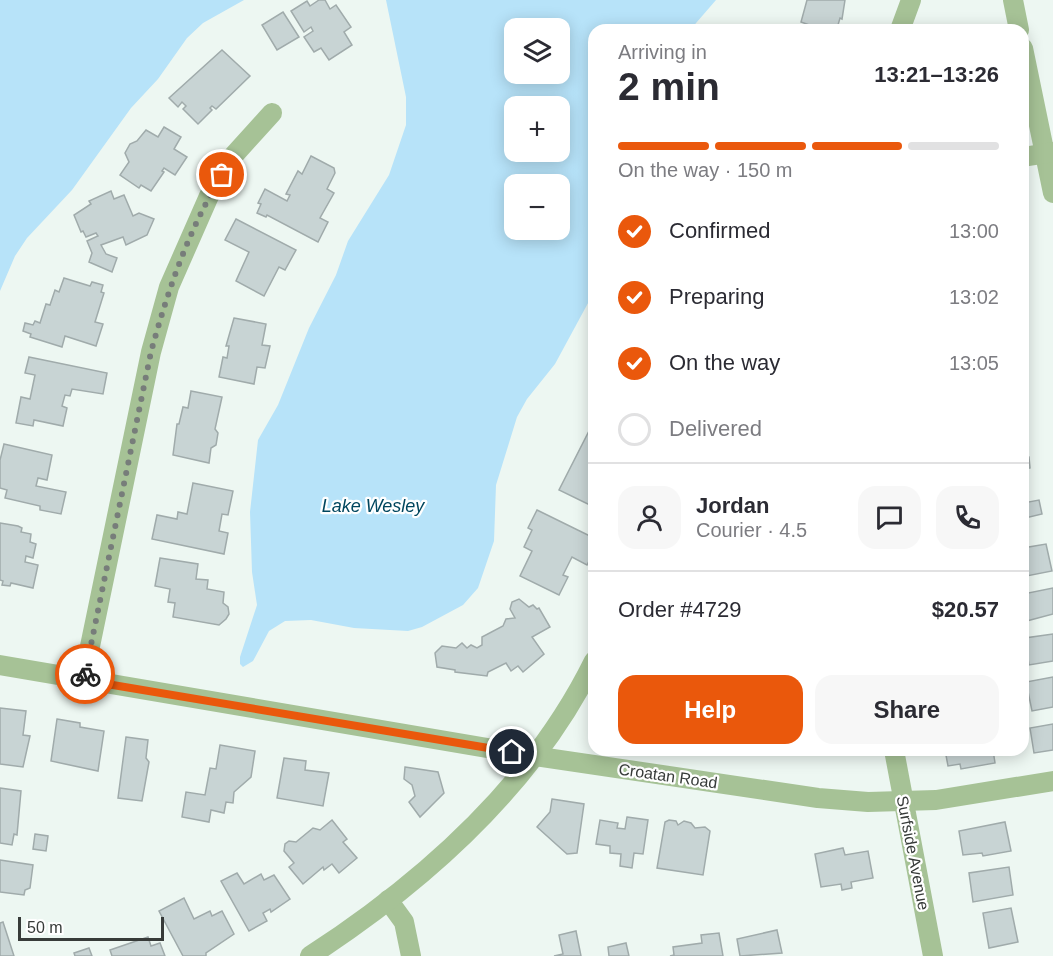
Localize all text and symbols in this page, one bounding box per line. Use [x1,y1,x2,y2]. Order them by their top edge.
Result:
map controls [504,18,570,240]
button: layers [504,18,570,84]
text: Arriving in [618,41,707,63]
text: 13:21–13:26 [874,62,999,87]
text: 2 min [618,65,720,108]
button: + [504,96,570,162]
pin [196,149,247,200]
icon: bag [205,158,238,191]
text: On the way · 150 m [618,159,793,181]
button: − [504,174,570,240]
icon: check [618,215,651,248]
text: Confirmed [669,218,770,243]
text: 13:00 [949,220,999,242]
icon: check [618,281,651,314]
text: Preparing [669,284,764,309]
text: 13:02 [949,286,999,308]
icon: check [618,347,651,380]
text: On the way [669,350,780,375]
text: 13:05 [949,352,999,374]
text: Delivered [669,416,762,441]
button: person [618,486,681,549]
button: chat [858,486,921,549]
button: phone [936,486,999,549]
text: Jordan [696,493,769,518]
water label: Lake Wesley [322,496,425,516]
text: Courier · 4.5 [696,519,807,541]
text: Order #4729 [618,597,742,622]
text: $20.57 [932,597,999,622]
courier [55,644,115,704]
icon: bike [69,658,102,691]
button: Help [618,675,803,744]
button: Share [815,675,999,744]
pin [486,726,537,777]
icon: home [495,735,528,768]
street label: Croatan Road [617,761,719,791]
street label: Surfside Avenue [894,794,932,912]
scale bar [18,914,164,942]
text: 50 m [27,919,63,936]

